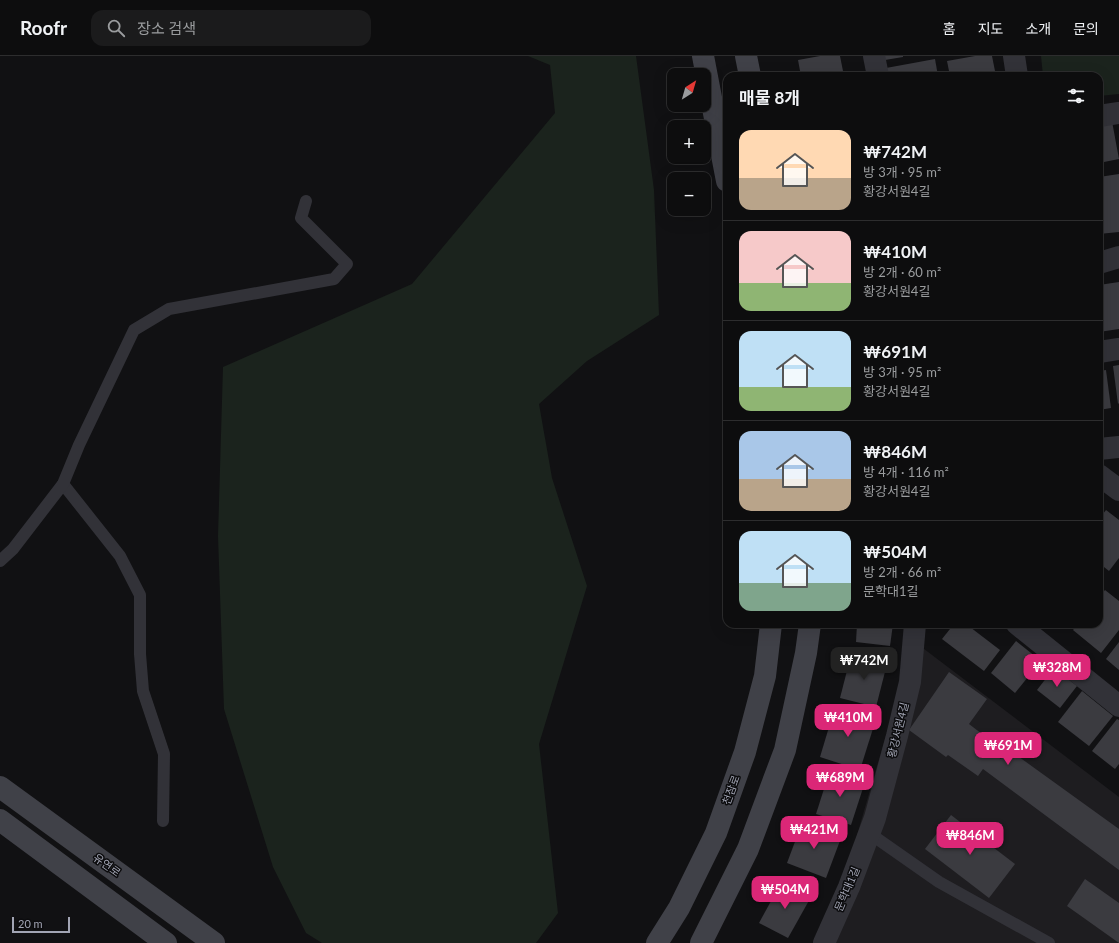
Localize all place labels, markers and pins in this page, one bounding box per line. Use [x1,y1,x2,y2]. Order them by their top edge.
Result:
pin: ₩742M [836,647,892,681]
pin: ₩328M [1029,654,1085,688]
pin: ₩410M [820,704,876,738]
pin: ₩691M [980,732,1036,766]
pin: ₩689M [812,764,868,798]
pin: ₩421M [786,816,842,850]
pin: ₩846M [942,822,998,856]
pin: ₩504M [757,876,813,910]

